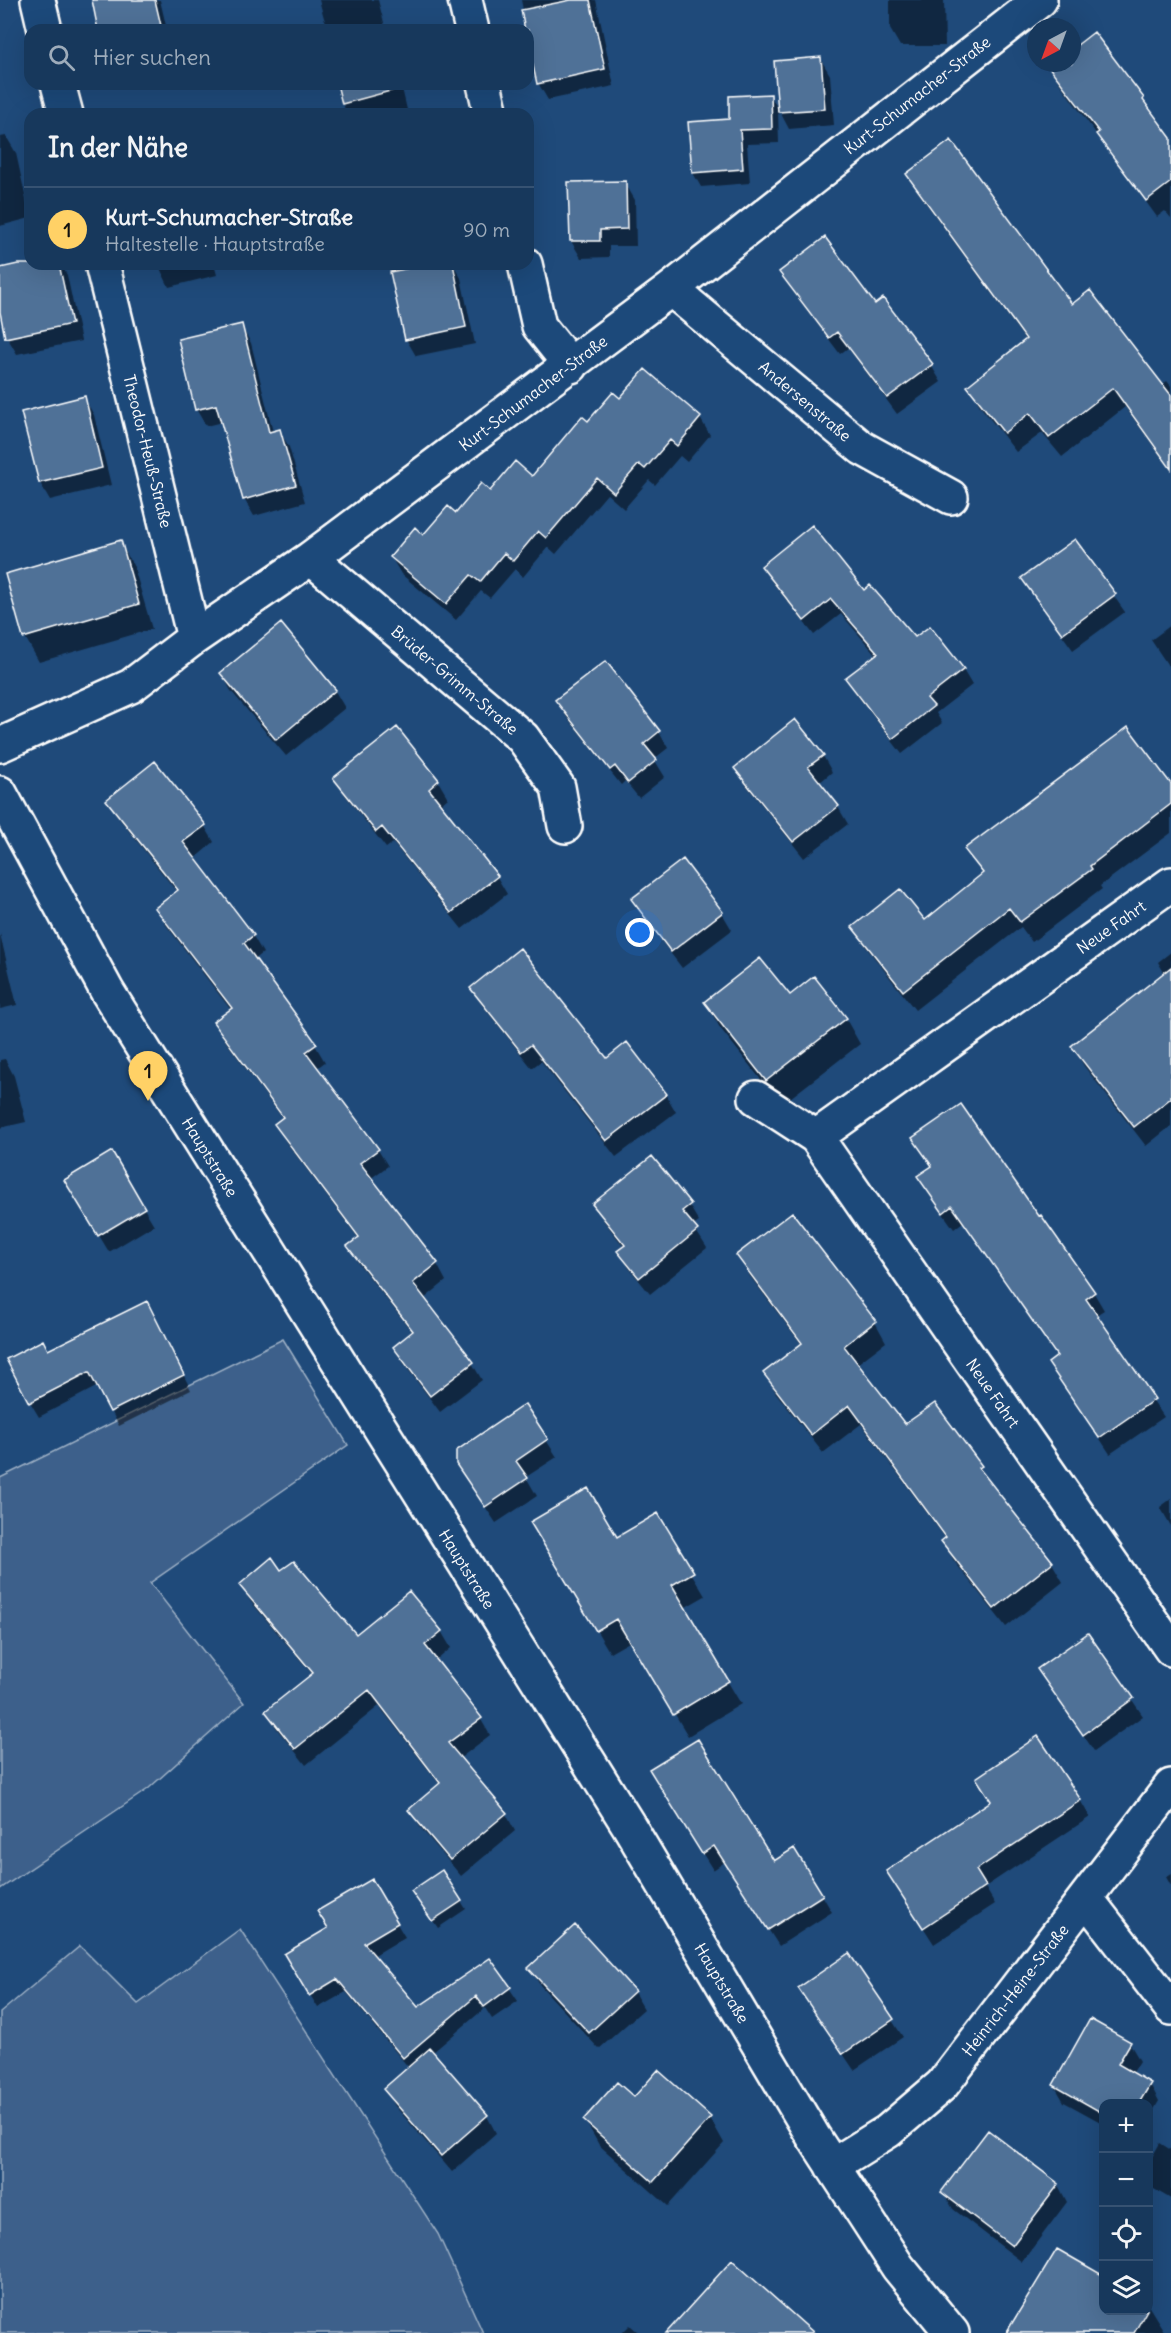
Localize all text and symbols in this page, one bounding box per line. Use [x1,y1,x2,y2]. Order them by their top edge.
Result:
north arrow [1027,18,1081,72]
search box [24,24,534,90]
street label: Kurt-Schumacher-Straße [840,32,994,158]
icon: search [45,41,78,74]
text: Hier suchen [93,43,211,71]
text: In der Nähe [48,131,188,164]
text: Kurt-Schumacher-Straße [105,203,353,231]
text: 1 [64,217,71,242]
text: 90 m [463,217,510,242]
text: Haltestelle · Hauptstraße [105,231,325,256]
street label: Kurt-Schumacher-Straße [455,331,611,455]
street label: Andersenstraße [755,356,855,446]
street label: Theodor-Heuß-Straße [119,372,177,530]
street label: Brüder-Grimm-Straße [387,621,523,739]
street label: Neue Fahrt [1073,896,1150,958]
your location [625,918,654,947]
pin: 1 [128,1052,168,1101]
street label: Hauptstraße [178,1114,242,1200]
street label: Neue Fahrt [962,1355,1024,1432]
street label: Hauptstraße [435,1526,499,1612]
street label: Heinrich-Heine-Straße [957,1920,1073,2060]
street label: Hauptstraße [690,1939,754,2027]
map controls [1099,2099,1153,2315]
button: + [1099,2099,1153,2153]
button: − [1099,2153,1153,2207]
button: locate [1099,2207,1153,2261]
button: layers [1099,2261,1153,2315]

